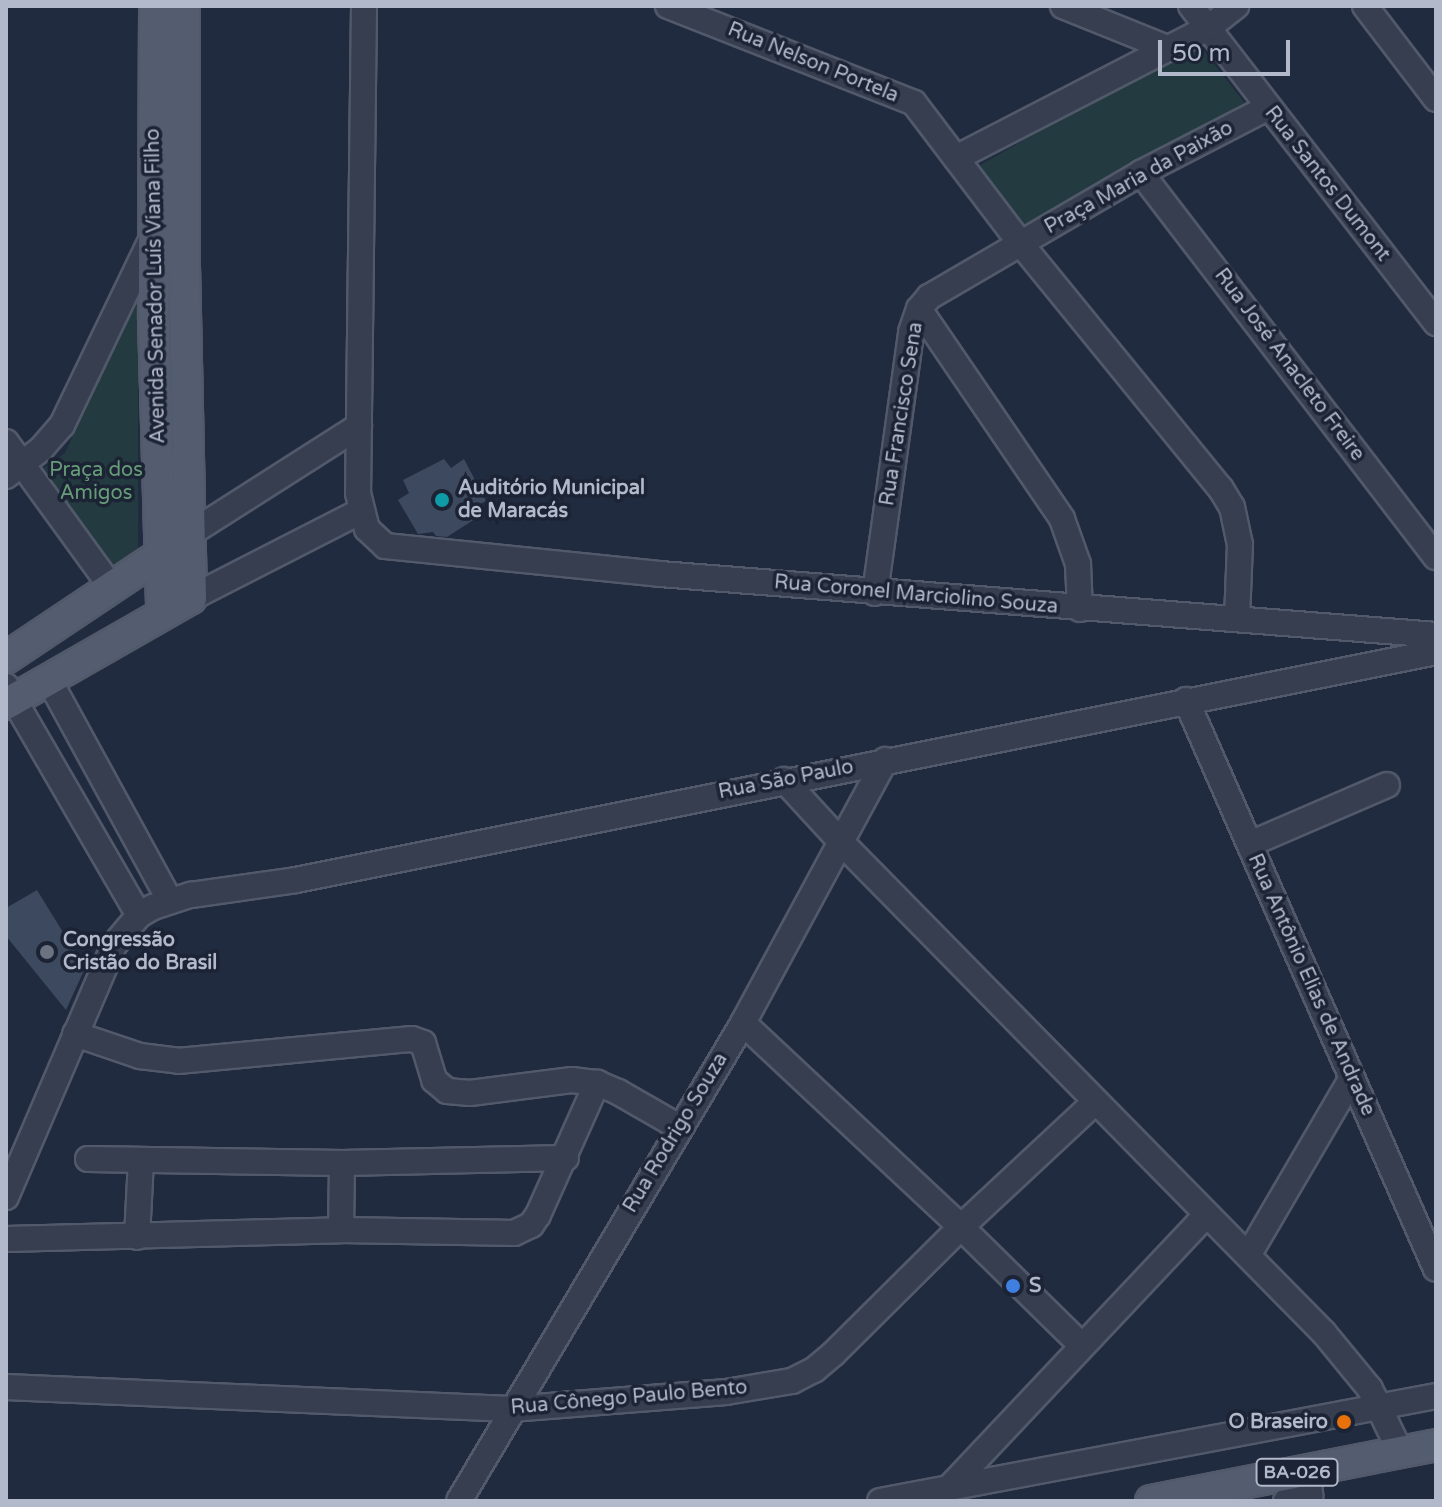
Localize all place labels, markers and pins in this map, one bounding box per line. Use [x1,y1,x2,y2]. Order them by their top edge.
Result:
place label: Auditório Municipal de Maracás [458,476,645,523]
marker: Auditório Municipal de Maracás [433,491,451,509]
place label: Congressão Cristão do Brasil [63,928,217,975]
marker: Congressão Cristão do Brasil [38,943,56,961]
place label: S [1029,1274,1041,1298]
marker: S [1004,1277,1022,1295]
place label: O Braseiro [1229,1410,1328,1434]
marker: O Braseiro [1335,1413,1353,1431]

